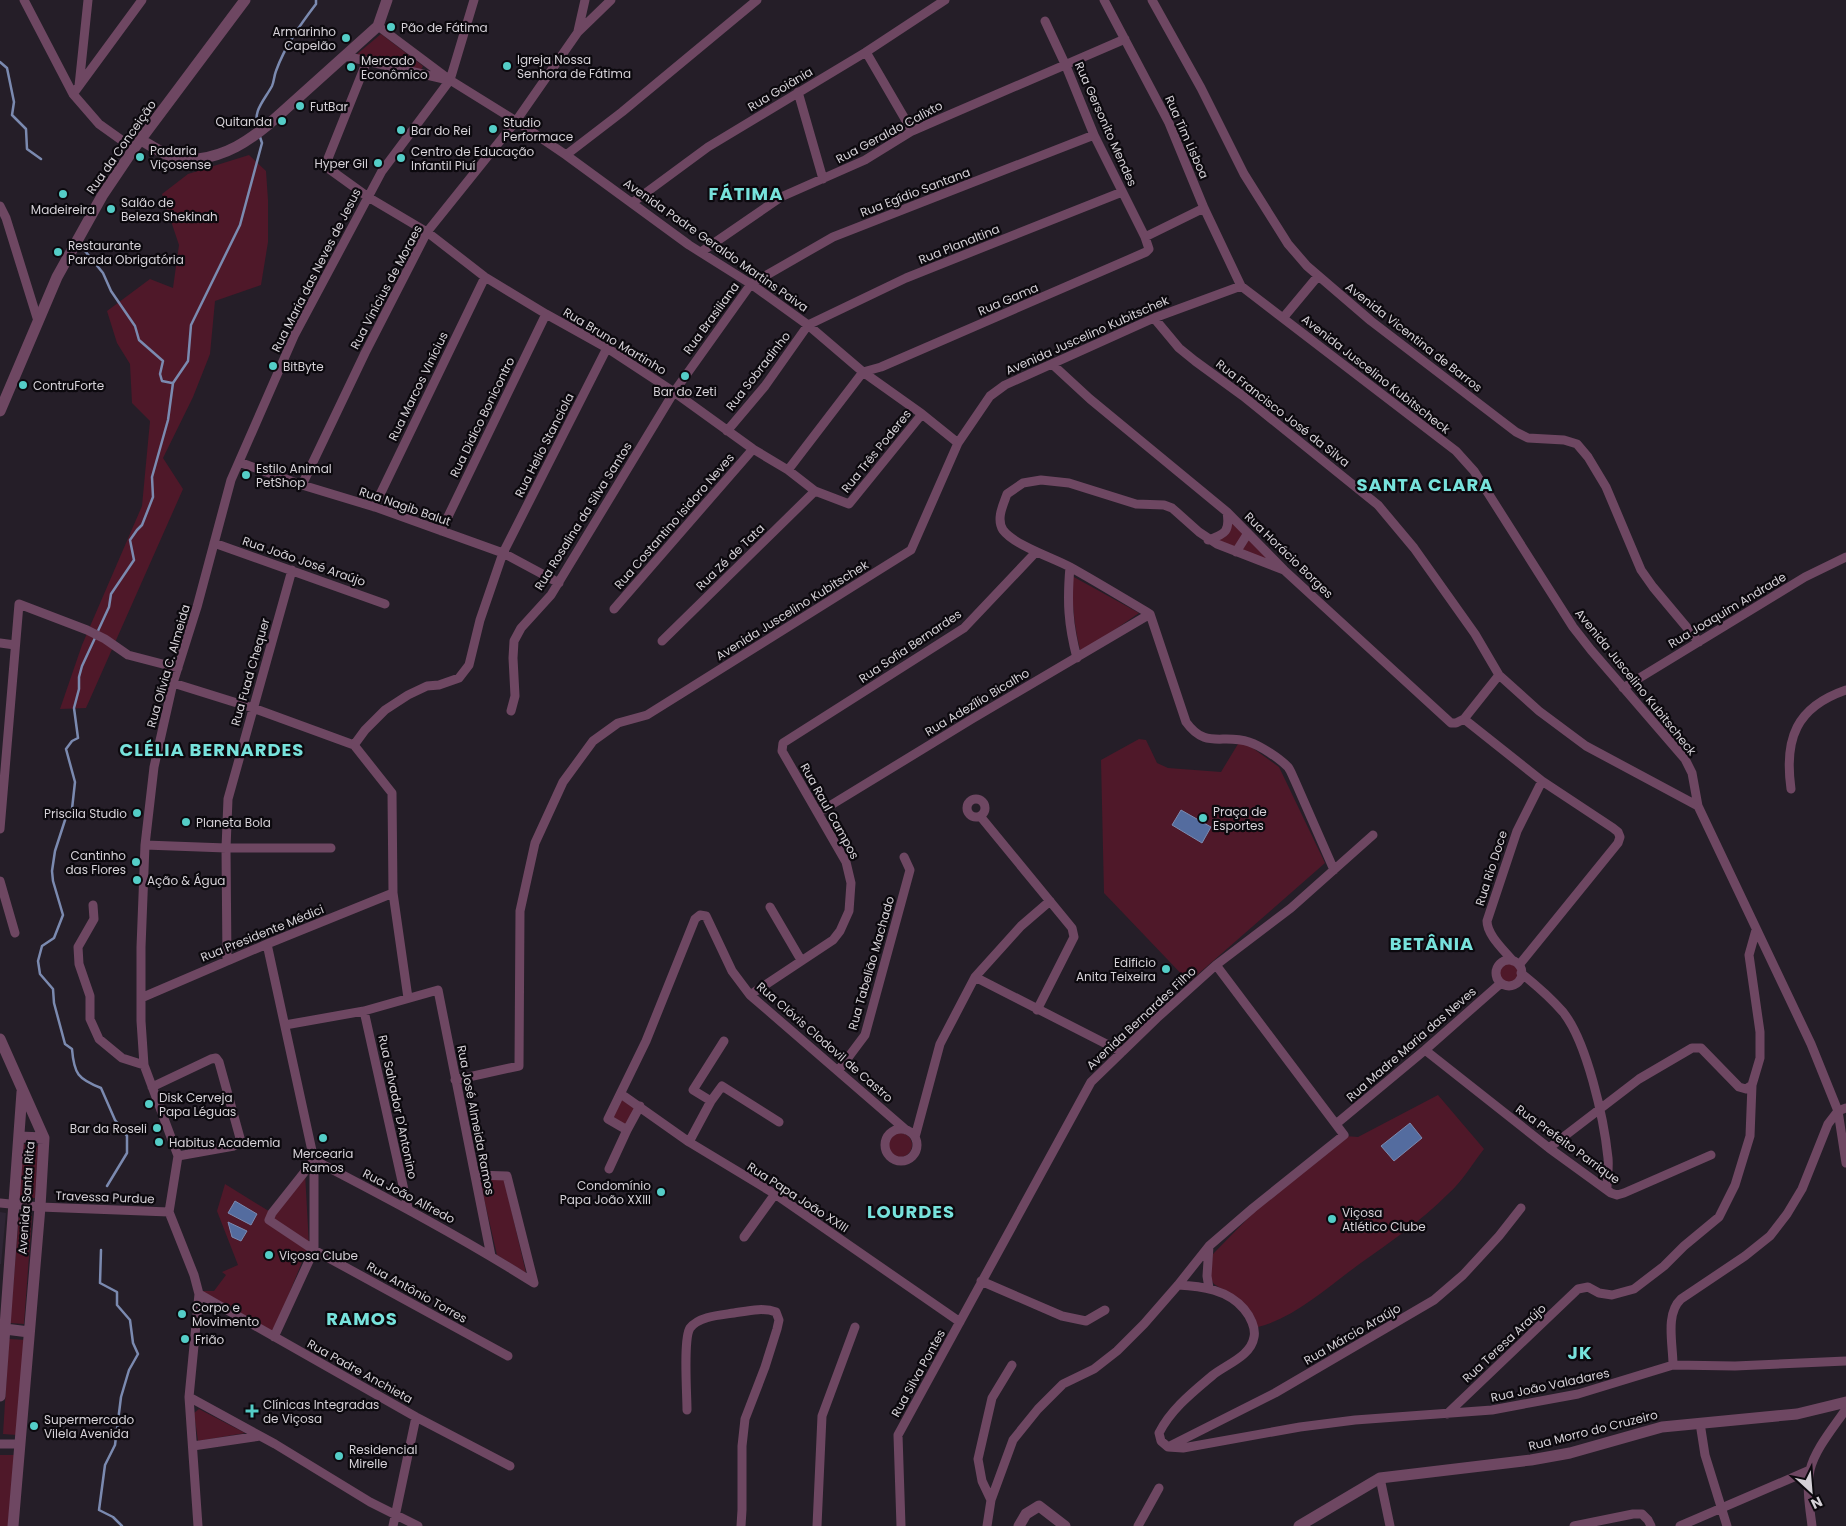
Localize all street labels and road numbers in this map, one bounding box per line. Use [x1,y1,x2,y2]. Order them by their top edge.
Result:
street label: Rua Gersonito Mendes [1071,59,1141,189]
street label: Rua Goiânia [744,63,816,115]
street label: Rua Tim Lisboa [1161,93,1213,181]
street label: Rua da Conceição [82,96,160,197]
street label: Rua Geraldo Calixto [833,96,946,167]
street label: Rua Egídio Santana [858,163,972,221]
street label: Avenida Padre Geraldo Martins Paiva [620,174,812,316]
street label: Rua Maria das Neves de Jesus [267,185,365,355]
street label: Rua Planaltina [916,220,1002,268]
street label: Rua Vinícius de Moraes [346,222,426,352]
street label: Avenida Vicentina de Barros [1342,278,1486,396]
street label: Rua Brasiliana [679,279,743,357]
street label: Rua Gama [975,279,1041,319]
street label: Avenida Juscelino Kubitschek [1003,291,1172,379]
street label: Rua Bruno Martinho [560,303,670,379]
street label: Avenida Juscelino Kubitscheck [1298,311,1454,438]
street label: Rua Sobradinho [722,328,794,414]
street label: Rua Marcos VInícius [384,329,452,443]
street label: Rua Didico Bonicontro [445,354,519,480]
street label: Rua Francisco José da Silva [1213,355,1353,471]
street label: Rua Helio Stanciola [510,390,578,500]
street label: Rua Três Poderes [837,406,915,496]
street label: Rua Rosalina da Silva Santos [530,439,636,593]
street label: Rua Costantino Isidoro Neves [610,449,738,593]
street label: Rua Nagib Balut [357,482,453,530]
street label: Rua Horácio Borges [1241,508,1337,602]
street label: Rua Zé de Tata [692,520,768,594]
street label: Rua João José Araújo [240,532,368,590]
street label: Avenida Juscelino Kubitschek [712,555,872,664]
street label: Rua Joaquim Andrade [1665,568,1789,652]
street label: Rua Olívia C. Almeida [142,602,194,730]
street label: Rua Sofia Bernardes [855,605,965,687]
street label: Avenida Juscelino Kubitscheck [1571,605,1701,760]
street label: Rua Fuad Chequer [226,616,274,728]
street label: Rua Adezílio Bicalho [922,664,1033,740]
street label: Rua Raul Campos [797,760,863,862]
street label: Rua Rio Doce [1471,828,1511,908]
street label: Rua Tabelião Machado [844,894,898,1032]
street label: Rua Presidente Médici [198,900,326,966]
street label: Avenida Bernardes Filho [1082,962,1200,1073]
street label: Rua Clóvis Clodovil de Castro [753,978,897,1106]
street label: Rua Madre Maria das Neves [1342,983,1480,1105]
street label: Rua Salvador D'Antonino [374,1033,422,1181]
street label: Rua José Almeida Ramos [453,1044,499,1196]
street label: Rua Prefeito Parrique [1512,1100,1624,1188]
street label: Avenida Santa Rita [14,1141,38,1255]
street label: Rua Papa João XXIII [744,1158,852,1236]
street label: Rua João Alfredo [360,1165,458,1228]
street label: Travessa Purdue [55,1187,155,1207]
street label: Rua Antônio Torres [364,1257,470,1327]
street label: Rua Márcio Araújo [1300,1299,1404,1369]
street label: Rua Teresa Araújo [1458,1299,1550,1386]
street label: Rua Silva Pontes [887,1326,949,1420]
street label: Rua Padre Anchieta [304,1335,416,1407]
street label: Rua João Valadares [1489,1364,1611,1406]
street label: Rua Morro do Cruzeiro [1527,1406,1660,1454]

